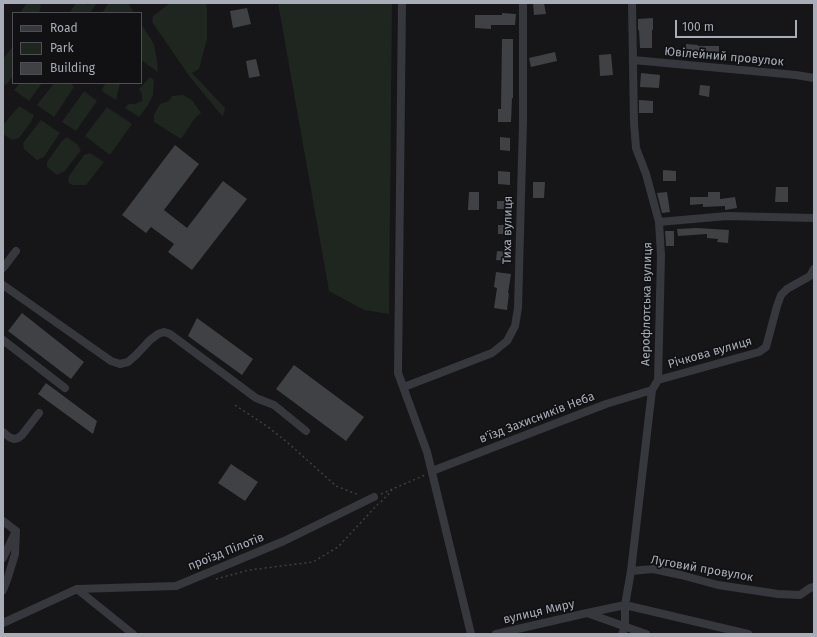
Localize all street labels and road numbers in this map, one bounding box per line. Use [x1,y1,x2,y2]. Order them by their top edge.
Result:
street label: Ювілейний провулок [664,45,784,69]
street label: Тиха вулиця [500,196,516,264]
street label: Аерофлотська вулиця [639,242,655,366]
street label: Річкова вулиця [666,334,754,372]
street label: в'їзд Захисників Неба [477,389,597,447]
street label: проїзд Пілотів [186,530,266,574]
street label: Луговий провулок [650,553,754,585]
street label: вулиця Миру [502,597,576,627]

